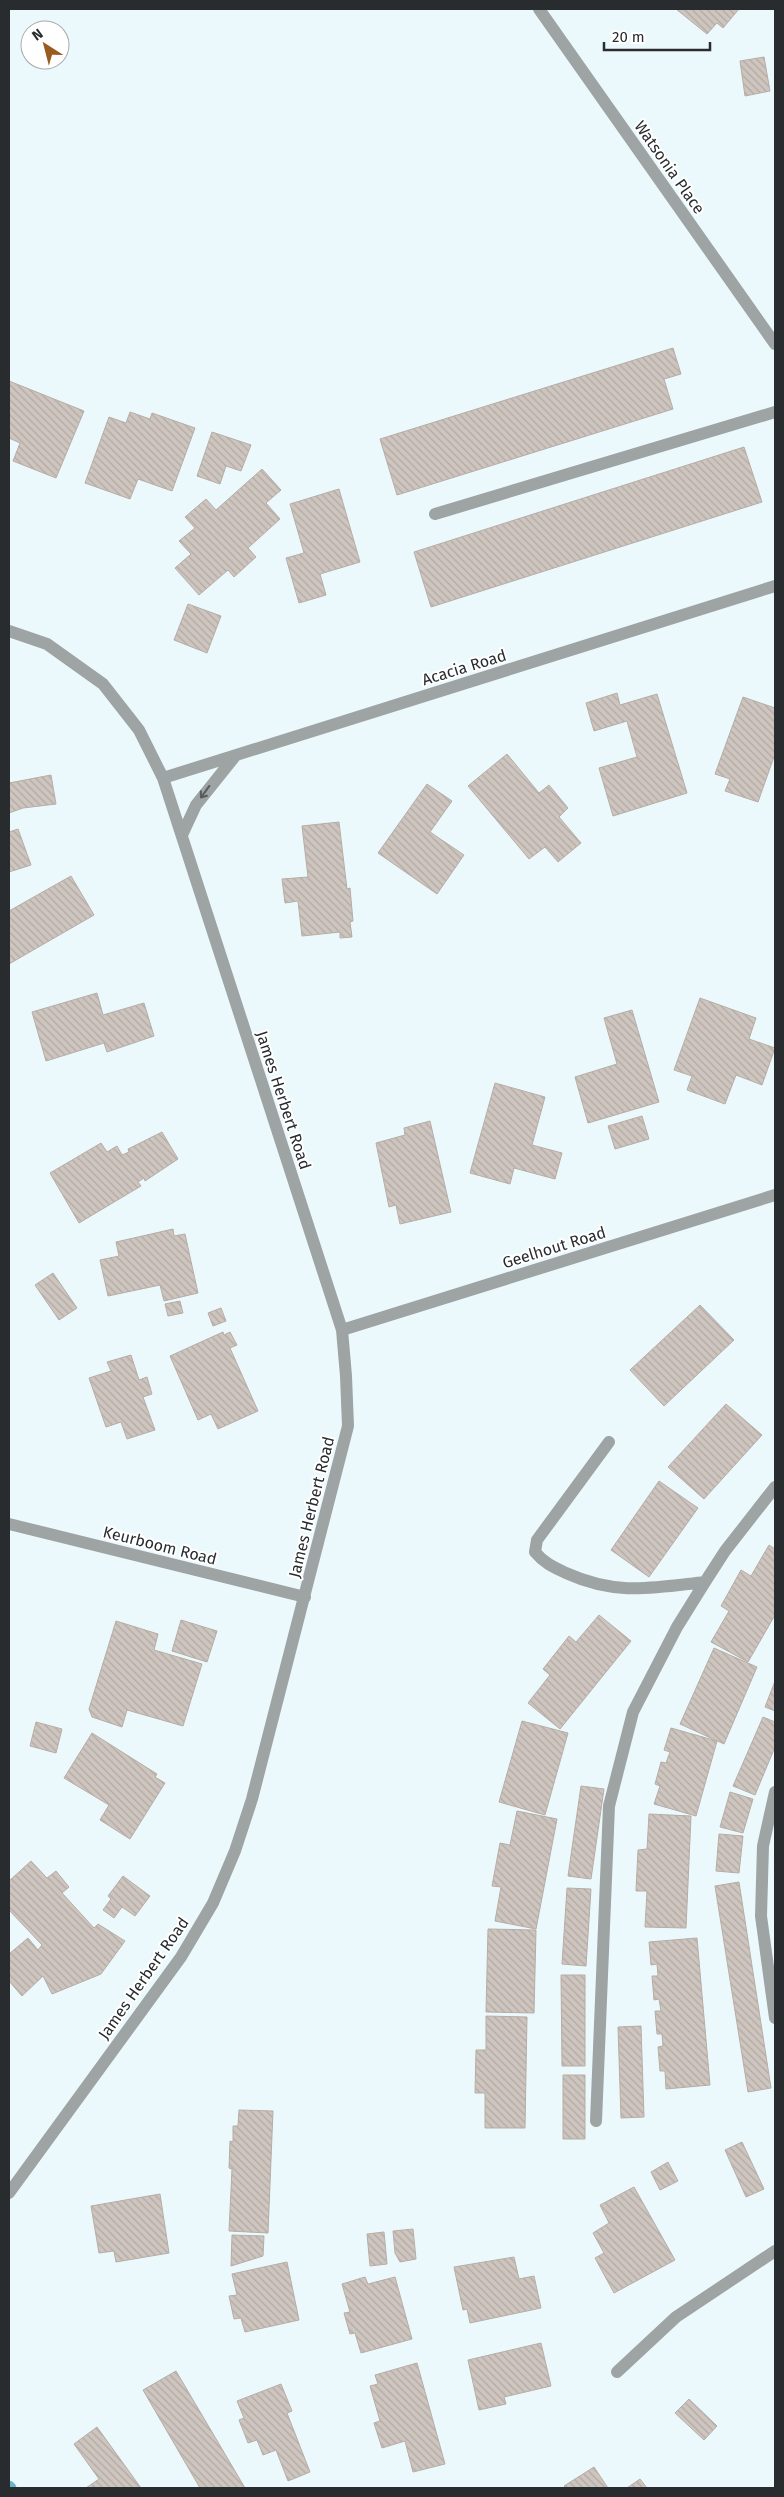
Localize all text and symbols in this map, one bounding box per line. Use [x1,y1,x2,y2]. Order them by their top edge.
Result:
north arrow [20,20,70,70]
scale bar [604,20,710,52]
text: N [29,25,46,44]
text: 20 m [612,28,645,46]
street label: Watsonia Place [630,117,709,218]
street label: Acacia Road [420,646,509,689]
one-way arrow [200,785,210,799]
street label: James Herbert Road [252,1028,315,1172]
street label: Geelhout Road [500,1223,608,1272]
street label: James Herbert Road [285,1435,338,1580]
street label: Keurboom Road [101,1522,219,1569]
street label: James Herbert Road [94,1914,193,2043]

